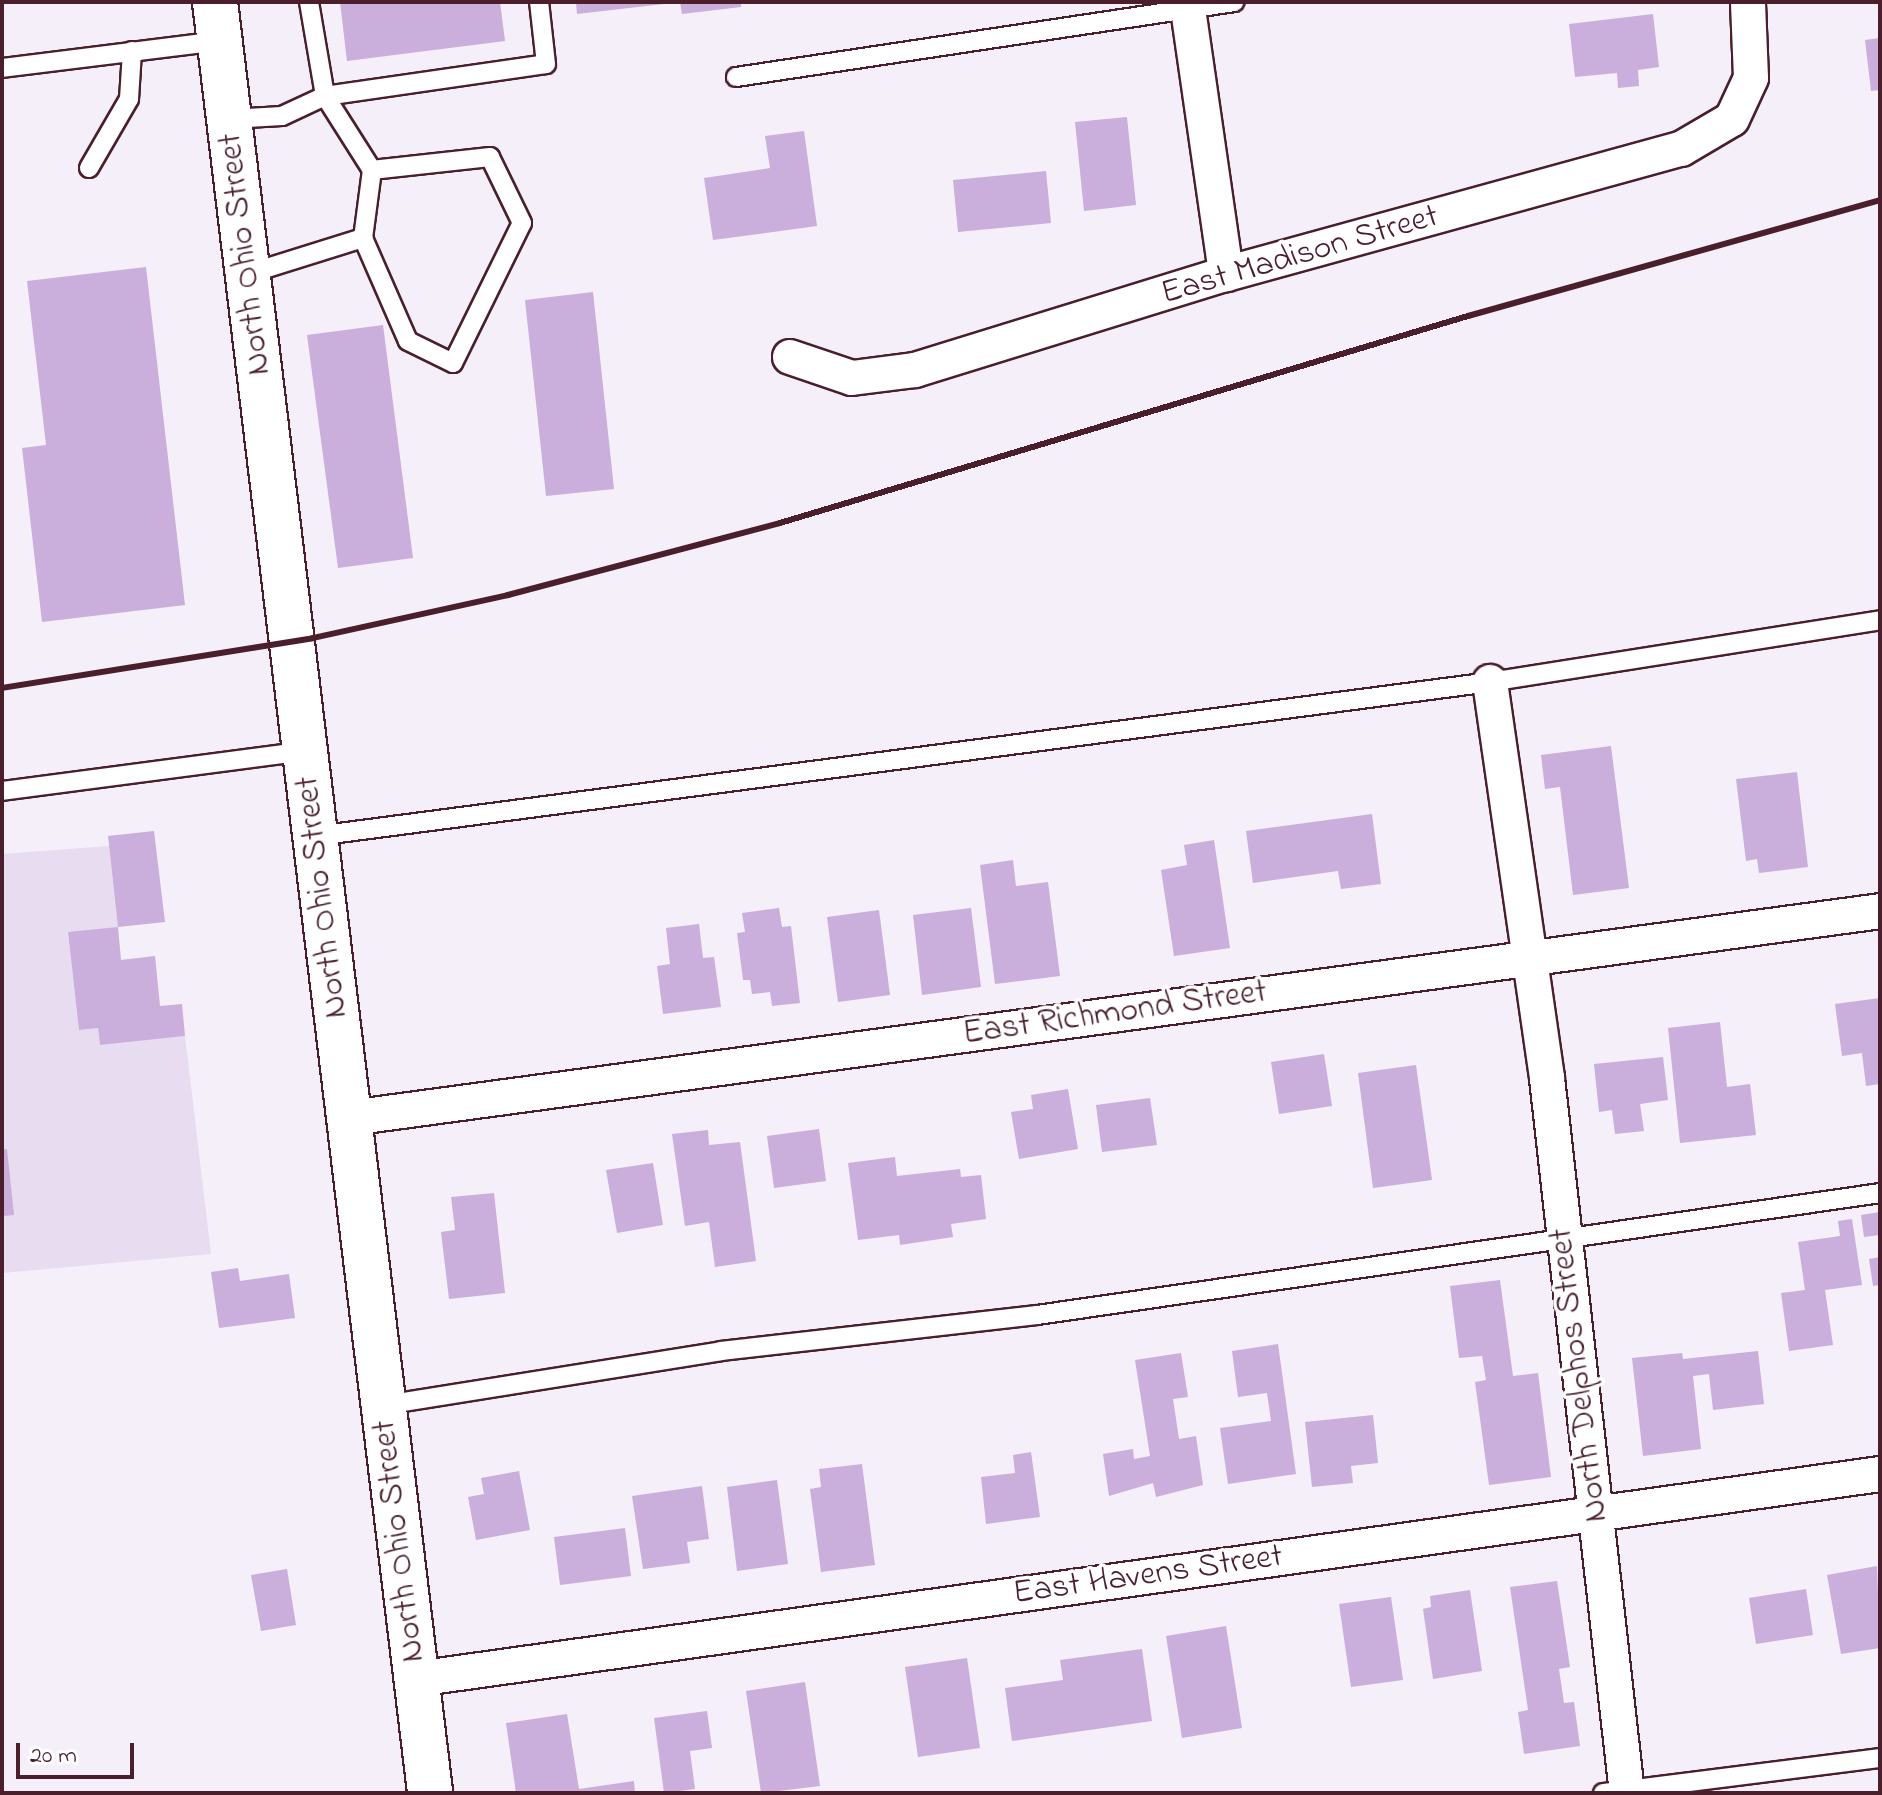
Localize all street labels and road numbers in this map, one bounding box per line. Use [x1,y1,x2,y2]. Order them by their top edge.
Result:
street label: North Ohio Street [211,131,281,377]
street label: East Madison Street [1157,197,1443,315]
street label: North Ohio Street [288,774,358,1020]
street label: East Richmond Street [960,972,1270,1056]
street label: North Delphos Street [1542,1226,1618,1524]
street label: North Ohio Street [365,1418,435,1664]
street label: East Havens Street [1011,1537,1285,1615]

